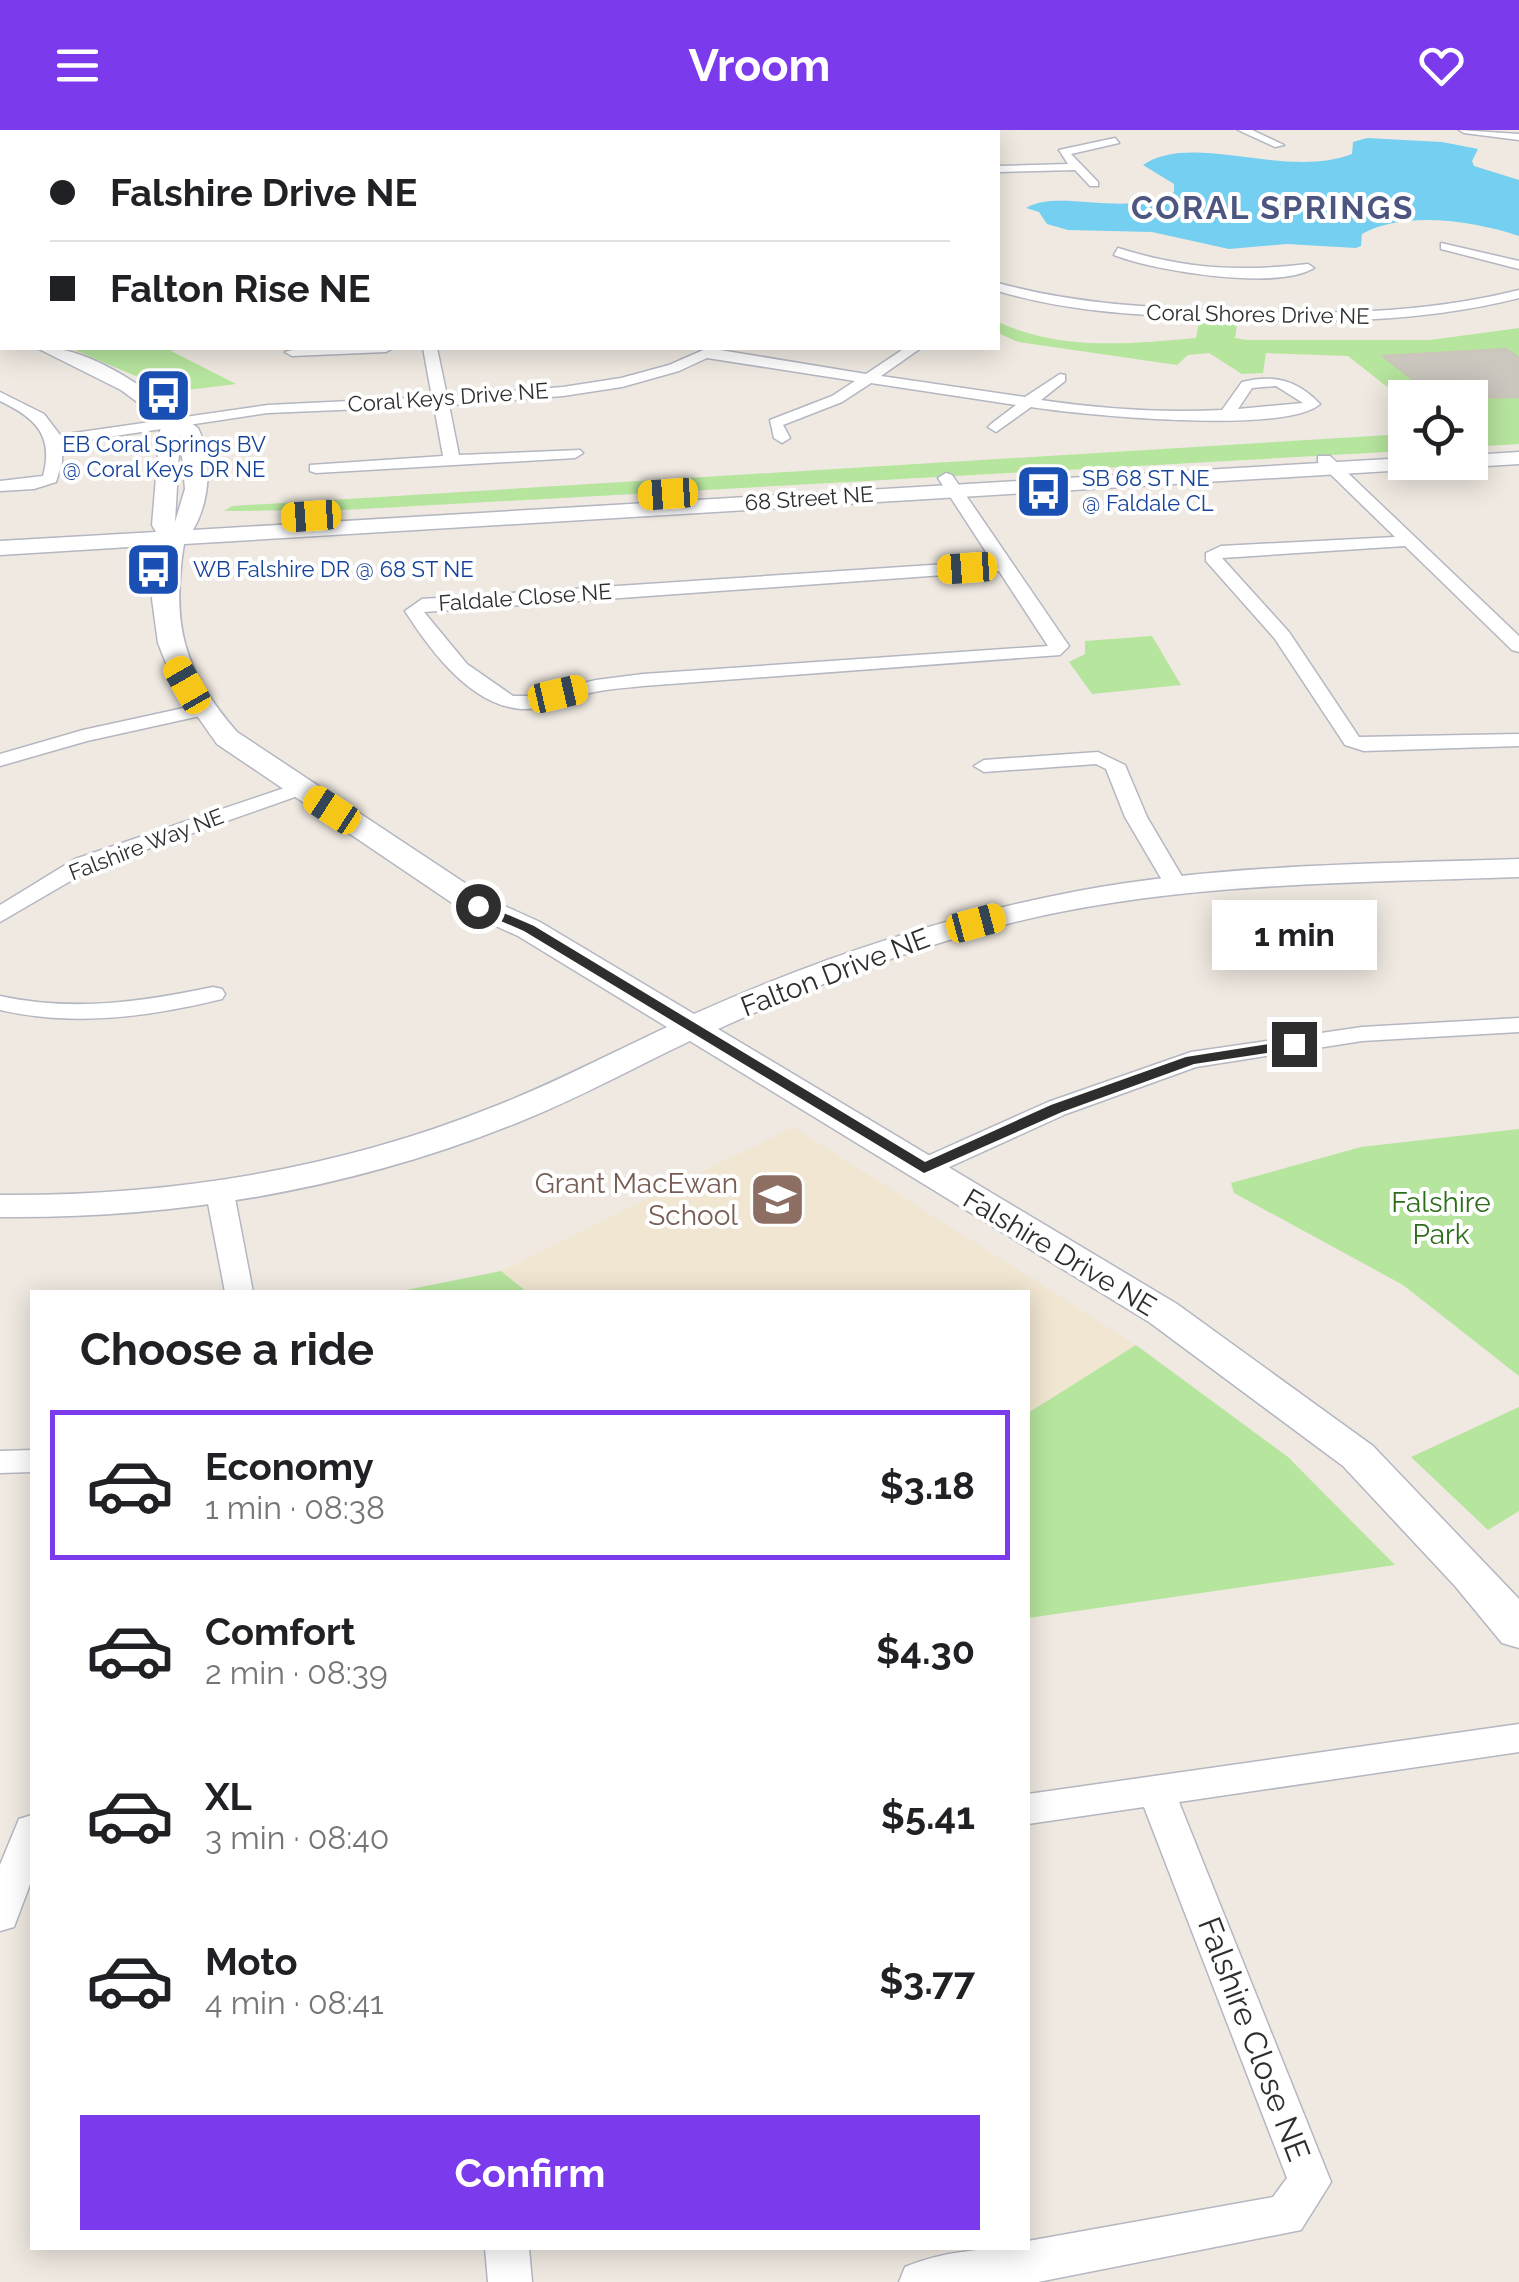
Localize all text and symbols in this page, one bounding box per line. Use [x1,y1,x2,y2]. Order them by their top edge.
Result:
icon: menu [50,38,105,93]
icon: heart [1414,38,1469,93]
text: Vroom [688,39,831,92]
text: Falshire Drive NE [110,170,417,215]
district label: CORAL SPRINGS [1131,189,1415,226]
text: Falton Rise NE [110,266,370,311]
street label: Coral Shores Drive NE [1146,299,1370,329]
bus stop icon: EB Coral Springs BV @ Coral Keys DR NE [134,366,194,426]
street label: Coral Keys Drive NE [347,377,549,417]
map controls [1388,380,1488,480]
button: locate [1388,380,1488,480]
place label: EB Coral Springs BV @ Coral Keys DR NE [62,431,266,482]
bus stop icon: SB 68 ST NE @ Faldale CL [1013,461,1073,521]
place label: SB 68 ST NE @ Faldale CL [1082,465,1214,516]
car [637,477,699,511]
street label: 68 Street NE [744,481,874,515]
car [280,499,342,533]
bus stop icon: WB Falshire DR @ 68 ST NE [124,539,184,599]
car [936,551,998,585]
place label: WB Falshire DR @ 68 ST NE [193,556,474,582]
street label: Faldale Close NE [438,578,612,616]
car [159,652,215,718]
car [525,673,591,715]
car [299,781,365,839]
street label: Falshire Way NE [65,803,227,885]
route start [456,884,501,929]
callout: 1 min [1212,899,1376,969]
car [943,901,1009,945]
text: 1 min [1254,916,1335,953]
street label: Falton Drive NE [736,921,934,1024]
route end [1272,1022,1317,1067]
place label: Grant MacEwan School [535,1167,738,1232]
school or university icon: Grant MacEwan School [747,1169,807,1229]
street label: Falshire Drive NE [957,1182,1162,1323]
park label: Falshire Park [1391,1186,1491,1251]
text: Choose a ride [80,1323,374,1376]
icon: car [85,1440,175,1530]
text: Economy [205,1444,374,1489]
text: $3.18 [880,1463,975,1508]
text: 1 min · 08:38 [205,1489,385,1526]
icon: car [85,1605,175,1695]
text: Comfort [205,1609,355,1654]
text: $4.30 [876,1628,975,1673]
text: 2 min · 08:39 [205,1654,388,1691]
icon: car [85,1770,175,1860]
text: XL [205,1774,252,1819]
text: $5.41 [881,1793,975,1838]
text: 3 min · 08:40 [205,1819,389,1856]
street label: Falshire Close NE [1191,1912,1318,2166]
icon: car [85,1935,175,2025]
text: Moto [205,1939,298,1984]
text: $3.77 [879,1958,975,2003]
text: 4 min · 08:41 [205,1984,384,2021]
button: Confirm [80,2115,980,2230]

